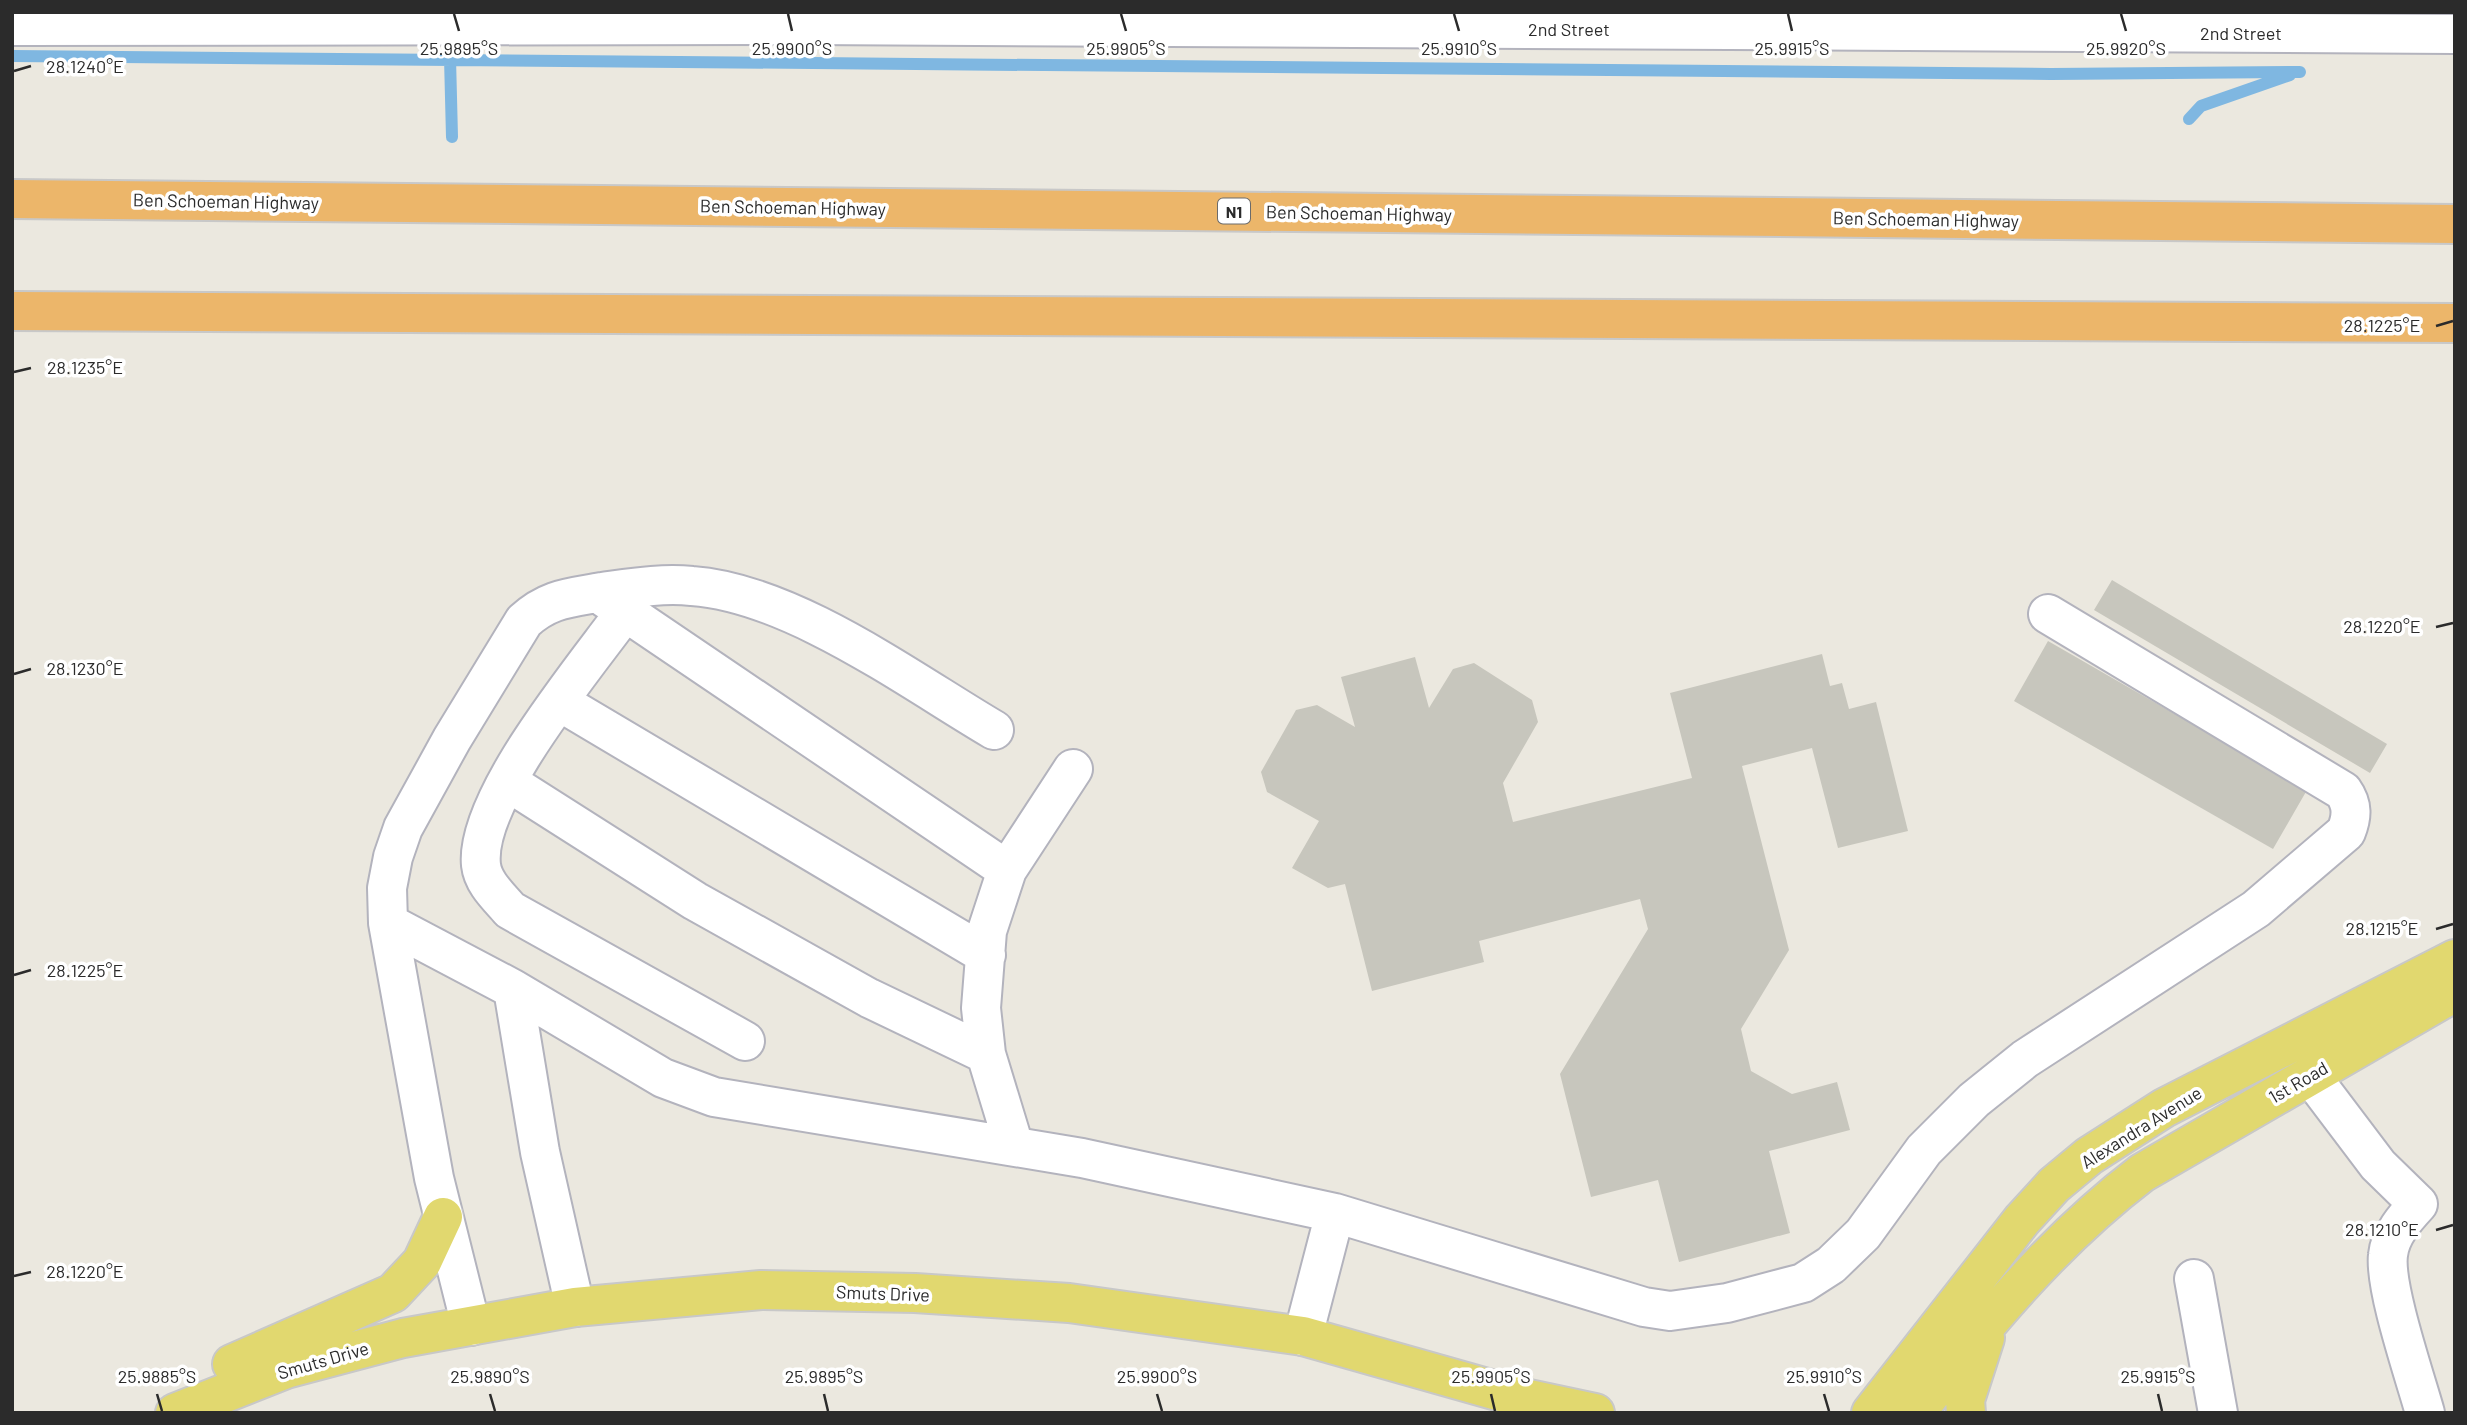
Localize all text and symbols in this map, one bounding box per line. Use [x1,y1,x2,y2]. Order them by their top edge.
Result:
street label: 2nd Street [1528,18,1610,40]
street label: 2nd Street [2200,22,2282,44]
text: 25.9895°S [420,37,498,59]
text: 25.9900°S [752,37,832,59]
text: 25.9905°S [1086,37,1166,59]
text: 25.9910°S [1421,37,1497,59]
text: 25.9915°S [1754,37,1830,59]
text: 25.9920°S [2086,37,2166,59]
text: 28.1240°E [46,55,124,77]
street label: Ben Schoeman Highway [133,188,319,214]
street label: Ben Schoeman Highway [700,194,886,220]
road number: N1 [1218,198,1250,224]
street label: Ben Schoeman Highway [1266,200,1452,226]
street label: Ben Schoeman Highway [1833,206,2019,232]
text: 28.1225°E [2344,314,2420,336]
text: 28.1235°E [47,356,123,378]
text: 28.1220°E [2343,615,2421,637]
text: 28.1230°E [46,657,124,679]
text: 28.1215°E [2345,917,2419,939]
text: 28.1225°E [47,959,123,981]
street label: 1st Road [2264,1056,2332,1108]
street label: Alexandra Avenue [2077,1081,2205,1173]
text: 28.1210°E [2345,1218,2419,1240]
text: 28.1220°E [46,1260,124,1282]
street label: Smuts Drive [836,1280,930,1306]
street label: Smuts Drive [275,1336,371,1384]
text: 25.9885°S [118,1365,196,1387]
text: 25.9890°S [450,1365,530,1387]
text: 25.9895°S [785,1365,863,1387]
text: 25.9900°S [1117,1365,1197,1387]
text: 25.9905°S [1451,1365,1531,1387]
text: 25.9910°S [1786,1365,1862,1387]
text: 25.9915°S [2120,1365,2196,1387]

